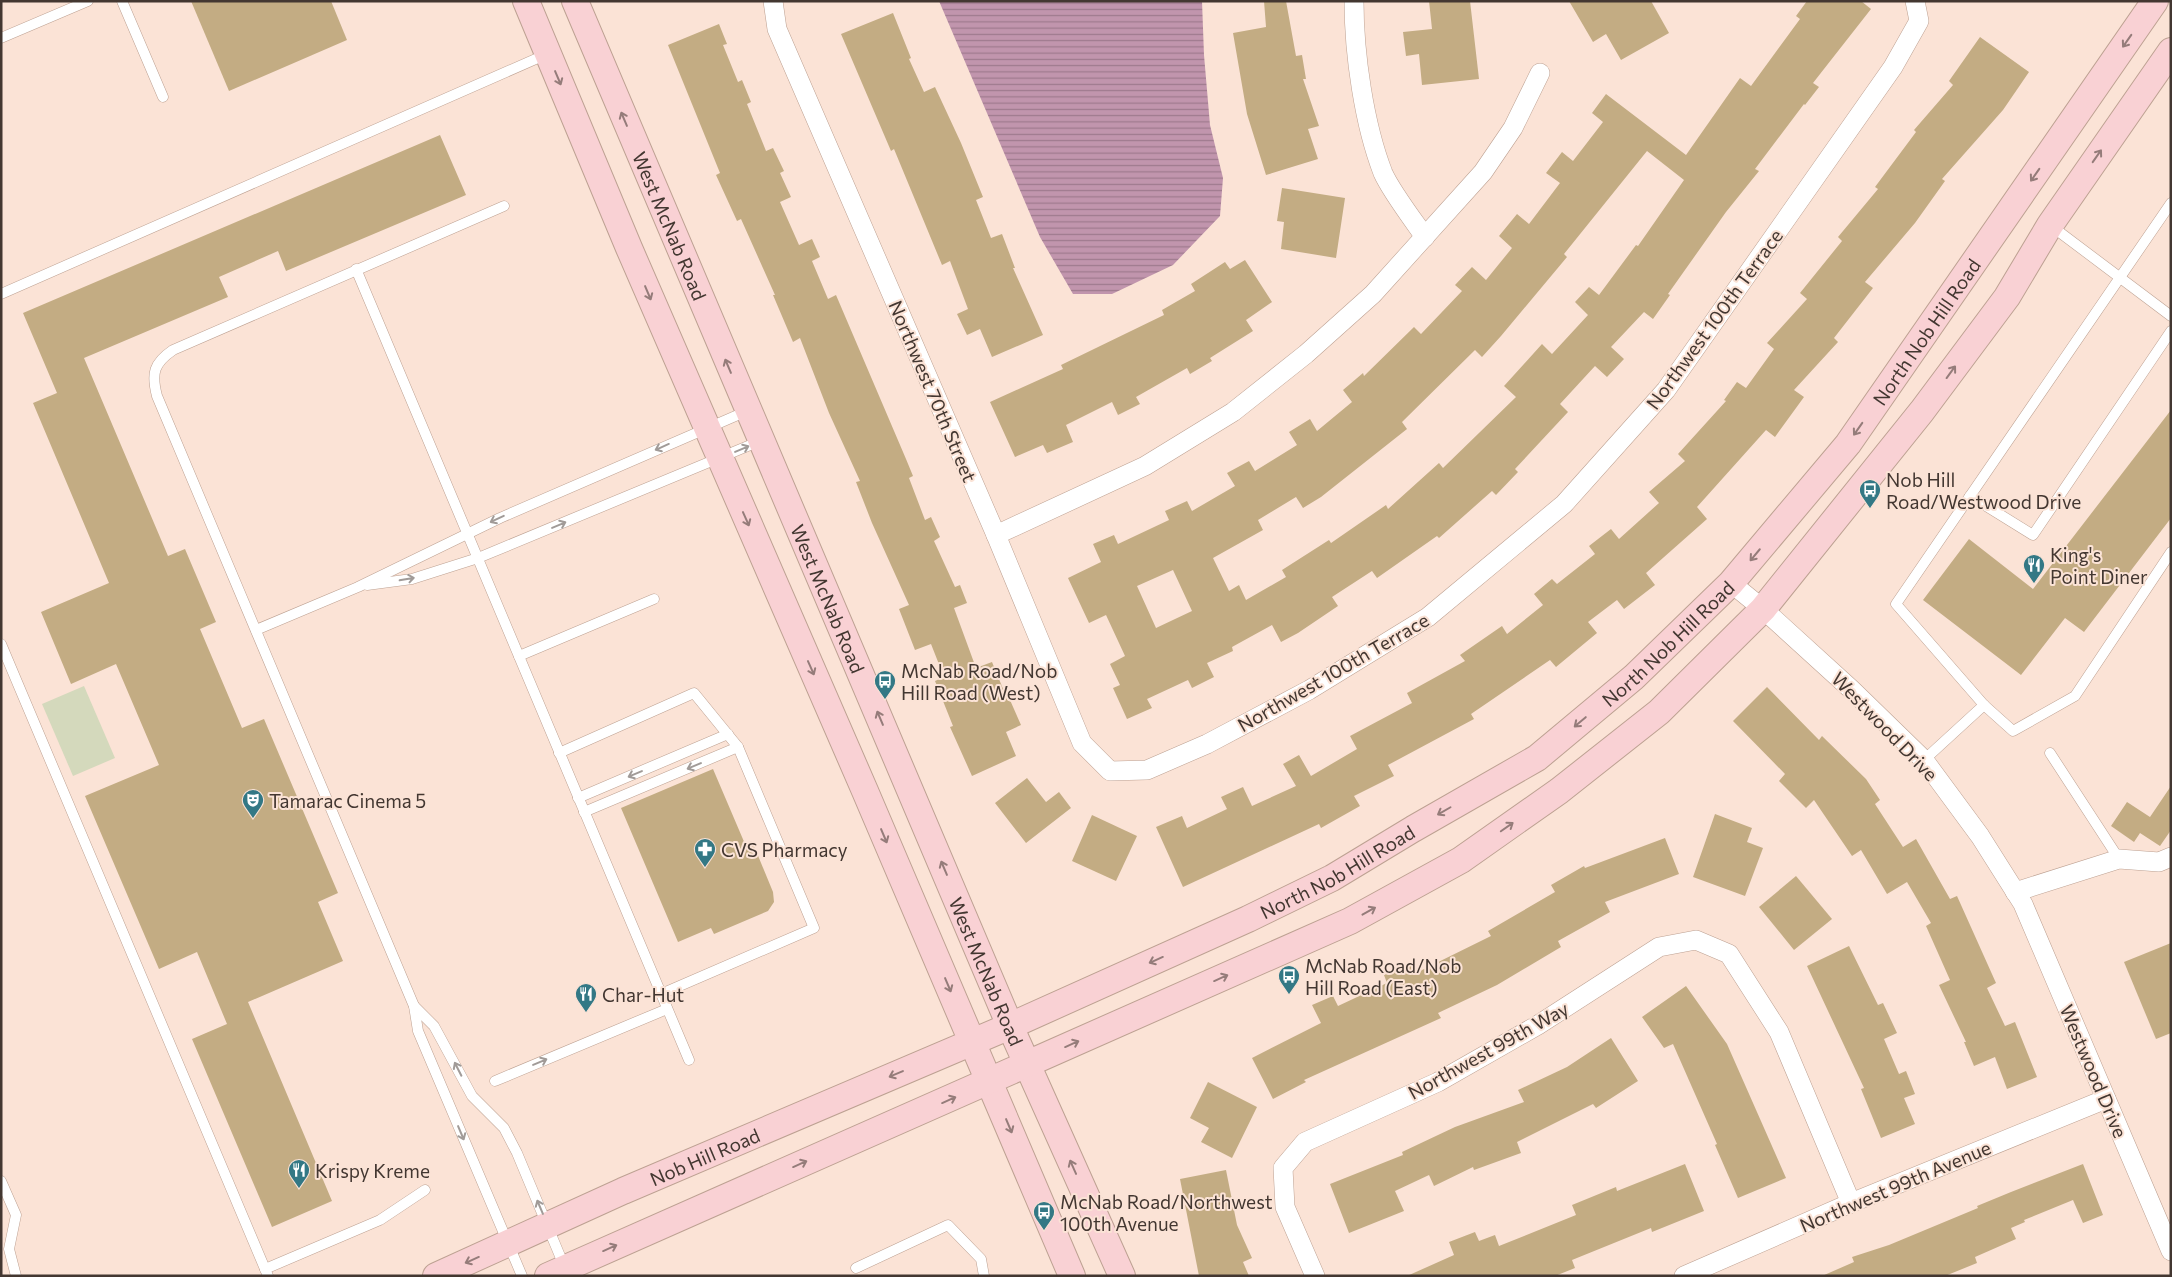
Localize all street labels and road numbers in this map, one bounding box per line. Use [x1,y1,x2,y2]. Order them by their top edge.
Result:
street label: West McNab Road [629,148,712,303]
street label: Northwest 100th Terrace [1641,224,1787,414]
street label: North Nob Hill Road [1867,254,1985,409]
street label: Northwest 70th Street [884,297,982,485]
street label: West McNab Road [787,521,870,676]
street label: North Nob Hill Road [1597,575,1738,711]
street label: Northwest 100th Terrace [1233,608,1433,736]
street label: Westwood Drive [1827,667,1943,785]
street label: North Nob Hill Road [1256,820,1418,923]
street label: West McNab Road [945,893,1029,1049]
street label: Northwest 99th Way [1404,996,1572,1104]
street label: Westwood Drive [2056,1001,2132,1141]
street label: Nob Hill Road [646,1123,763,1190]
street label: Northwest 99th Avenue [1796,1135,1994,1237]

